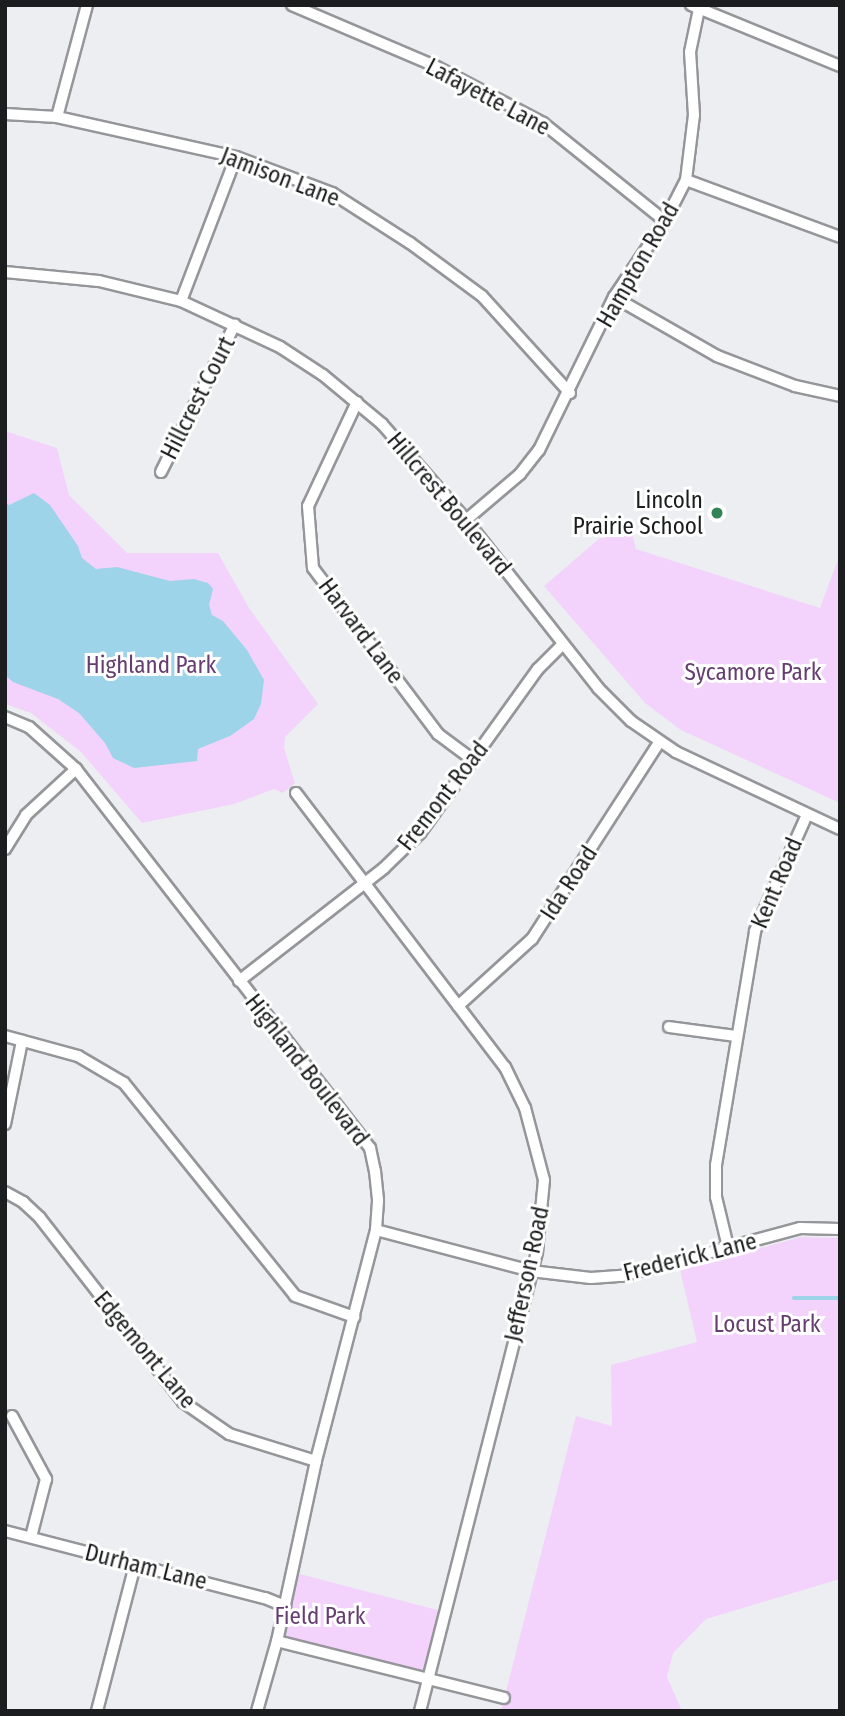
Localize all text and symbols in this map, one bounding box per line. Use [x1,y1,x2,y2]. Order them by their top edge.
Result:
street label: Lafayette Lane [421,53,555,141]
street label: Jamison Lane [217,142,343,212]
street label: Hampton Road [591,198,685,332]
street label: Hillcrest Court [155,332,241,464]
street label: Hillcrest Boulevard [381,427,517,581]
place label: Lincoln Prairie School [573,486,703,540]
marker: Lincoln Prairie School [709,505,725,521]
street label: Harvard Lane [313,573,409,689]
park label: Highland Park [86,651,216,679]
park label: Sycamore Park [684,658,822,686]
street label: Fremont Road [392,736,494,856]
street label: Kent Road [746,833,808,933]
street label: Ida Road [535,841,603,925]
street label: Highland Boulevard [239,989,375,1151]
street label: Jefferson Road [499,1204,555,1344]
street label: Frederick Lane [621,1227,759,1287]
street label: Edgemont Lane [88,1286,202,1414]
park label: Locust Park [713,1310,821,1338]
street label: Durham Lane [82,1539,210,1595]
park label: Field Park [274,1602,366,1630]

